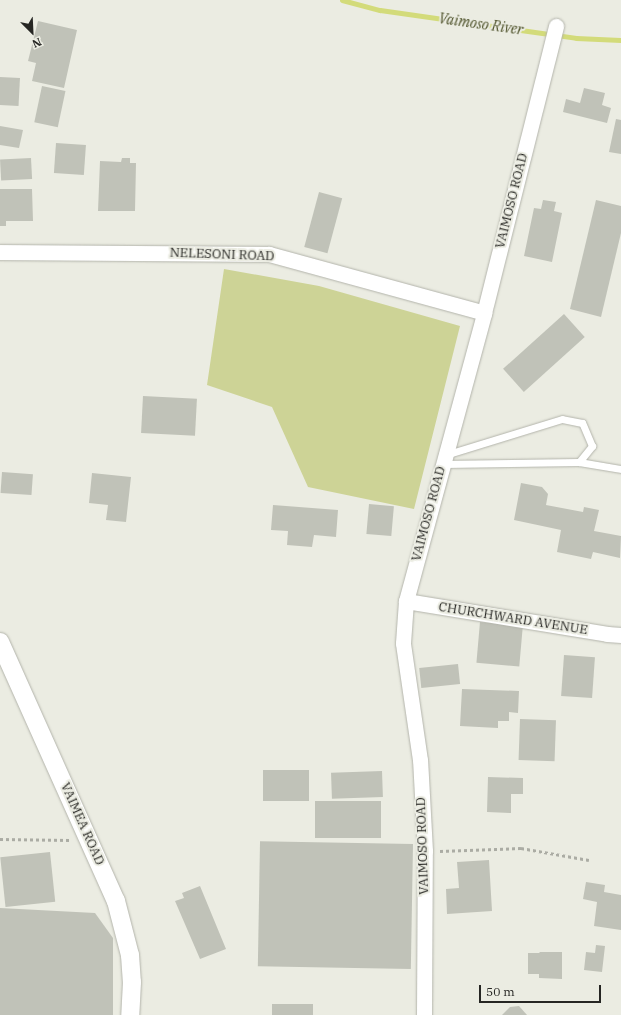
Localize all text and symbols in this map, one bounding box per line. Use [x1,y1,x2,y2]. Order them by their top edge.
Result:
water label: Vaimoso River [438,10,524,38]
north arrow [12,12,52,52]
text: N [30,35,44,51]
street label: VAIMOSO ROAD [493,152,531,250]
street label: NELESONI ROAD [169,245,275,265]
street label: VAIMOSO ROAD [409,465,449,563]
street label: CHURCHWARD AVENUE [437,600,589,638]
street label: VAIMEA ROAD [57,780,107,868]
street label: VAIMOSO ROAD [414,797,432,895]
scale bar [481,977,603,1003]
text: 50 m [486,984,515,999]

